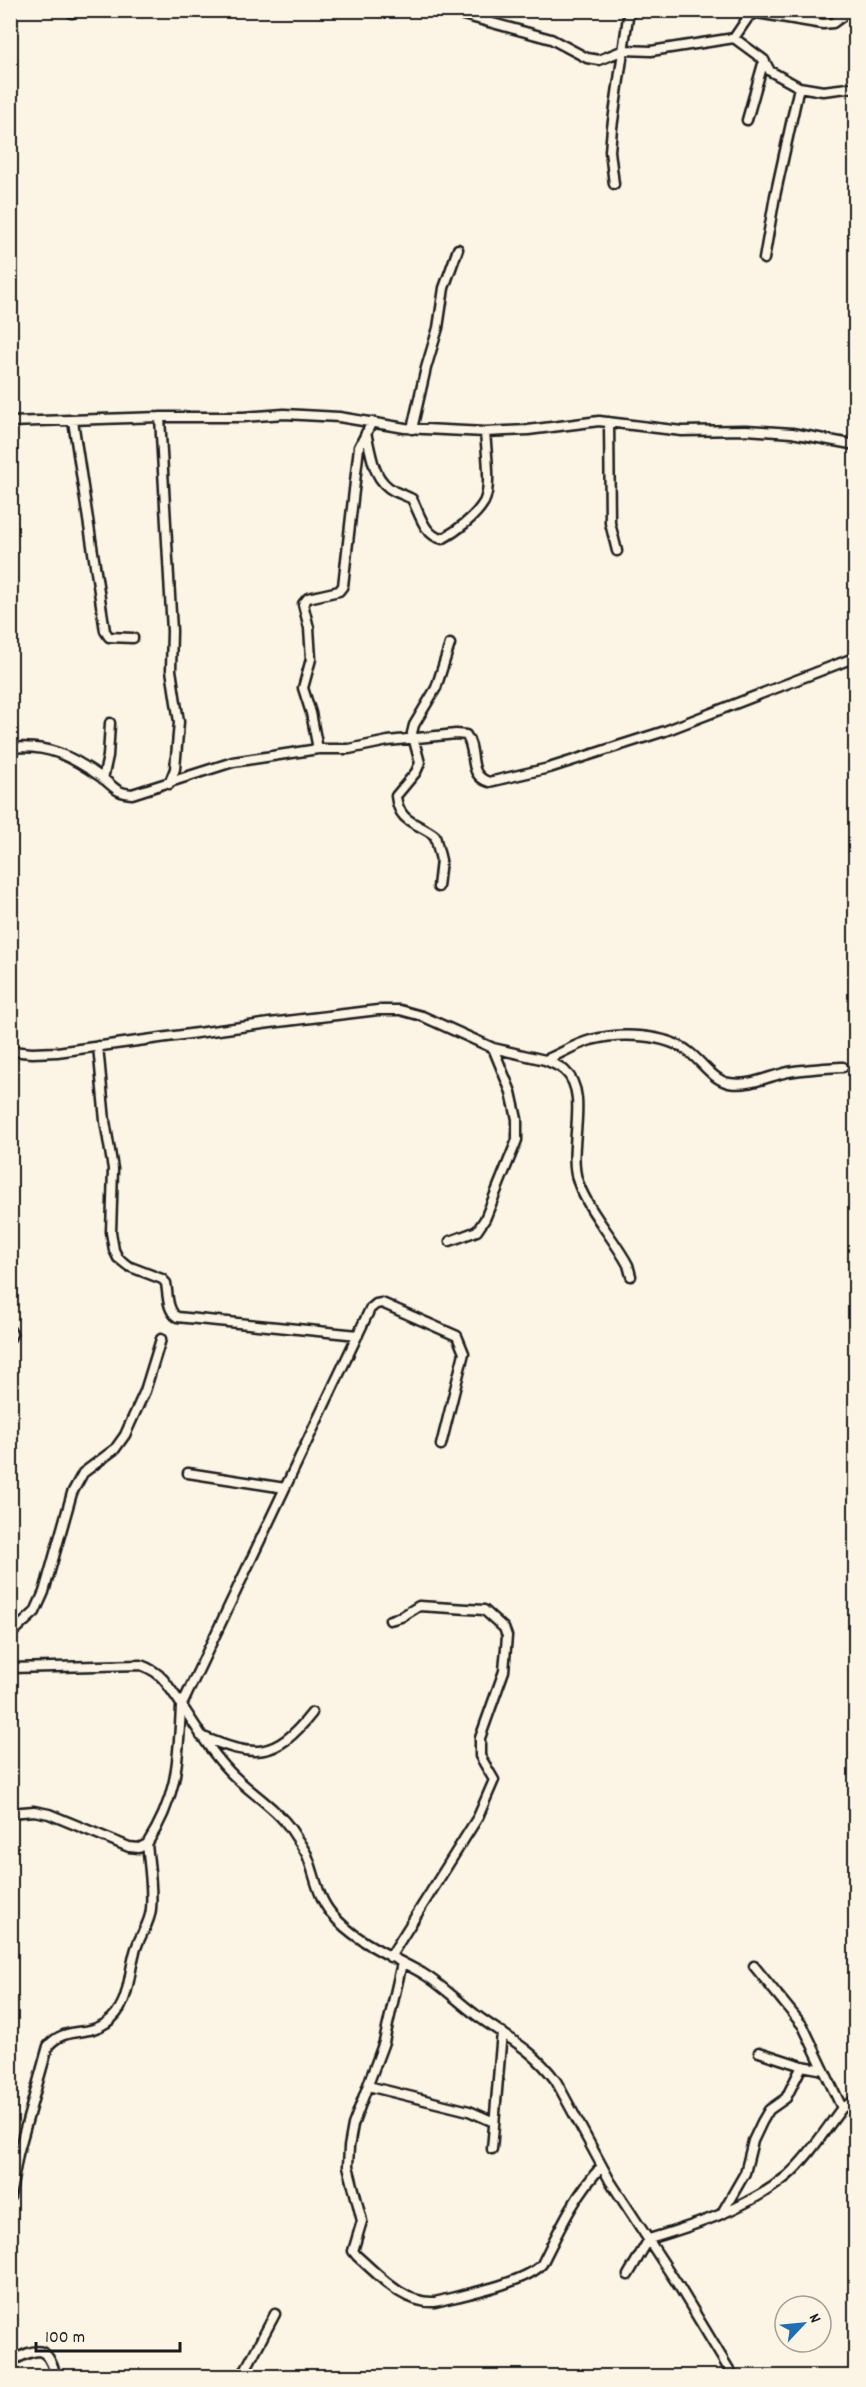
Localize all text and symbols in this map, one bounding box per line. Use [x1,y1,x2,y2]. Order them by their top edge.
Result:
north arrow [773,2294,833,2354]
text: N [802,2310,826,2327]
scale bar [36,2315,180,2353]
text: 100 m [45,2326,85,2351]

